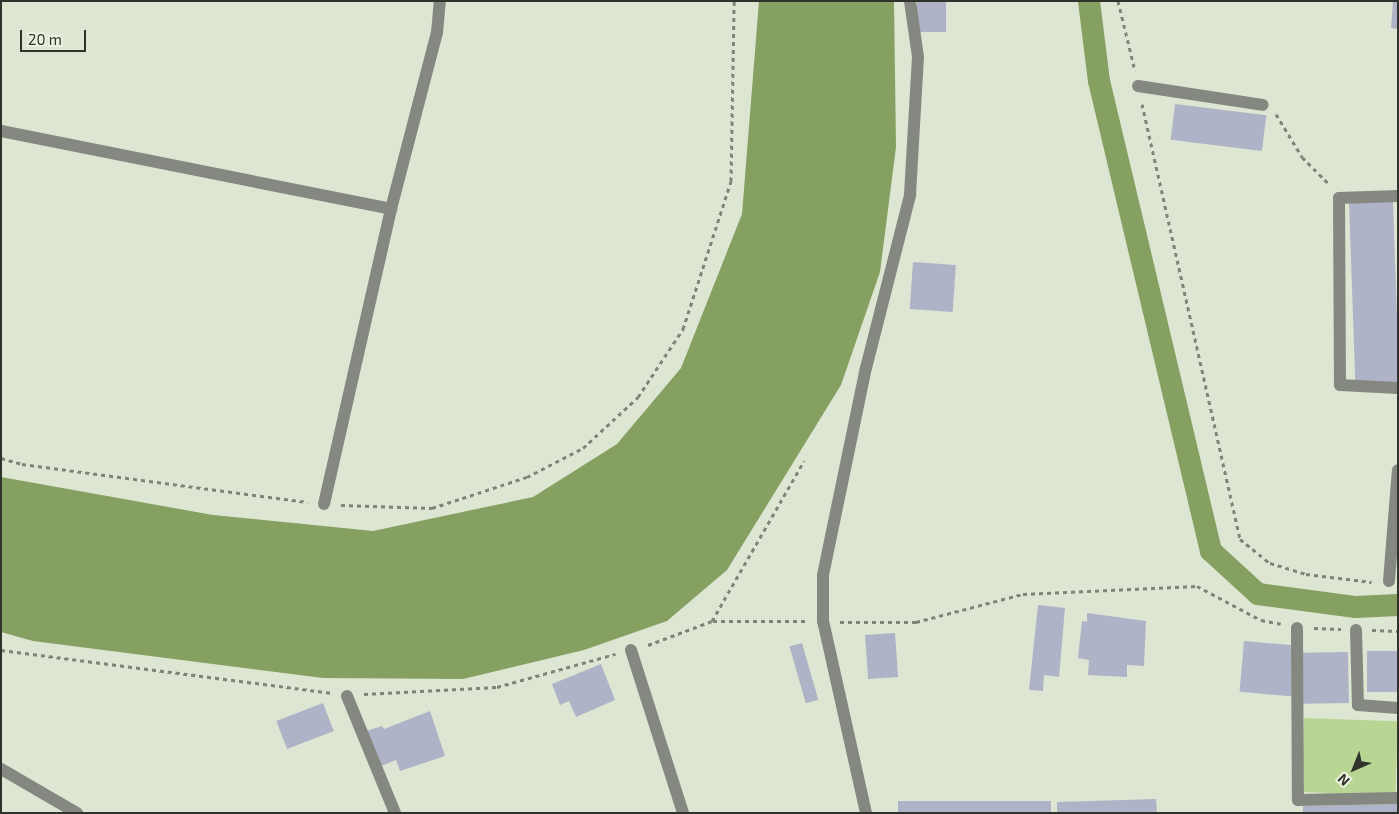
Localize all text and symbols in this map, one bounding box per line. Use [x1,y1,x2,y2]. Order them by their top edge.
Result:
scale bar [22,20,89,52]
text: 20 m [28,30,62,48]
north arrow [1329,744,1379,794]
text: N [1334,771,1353,790]

